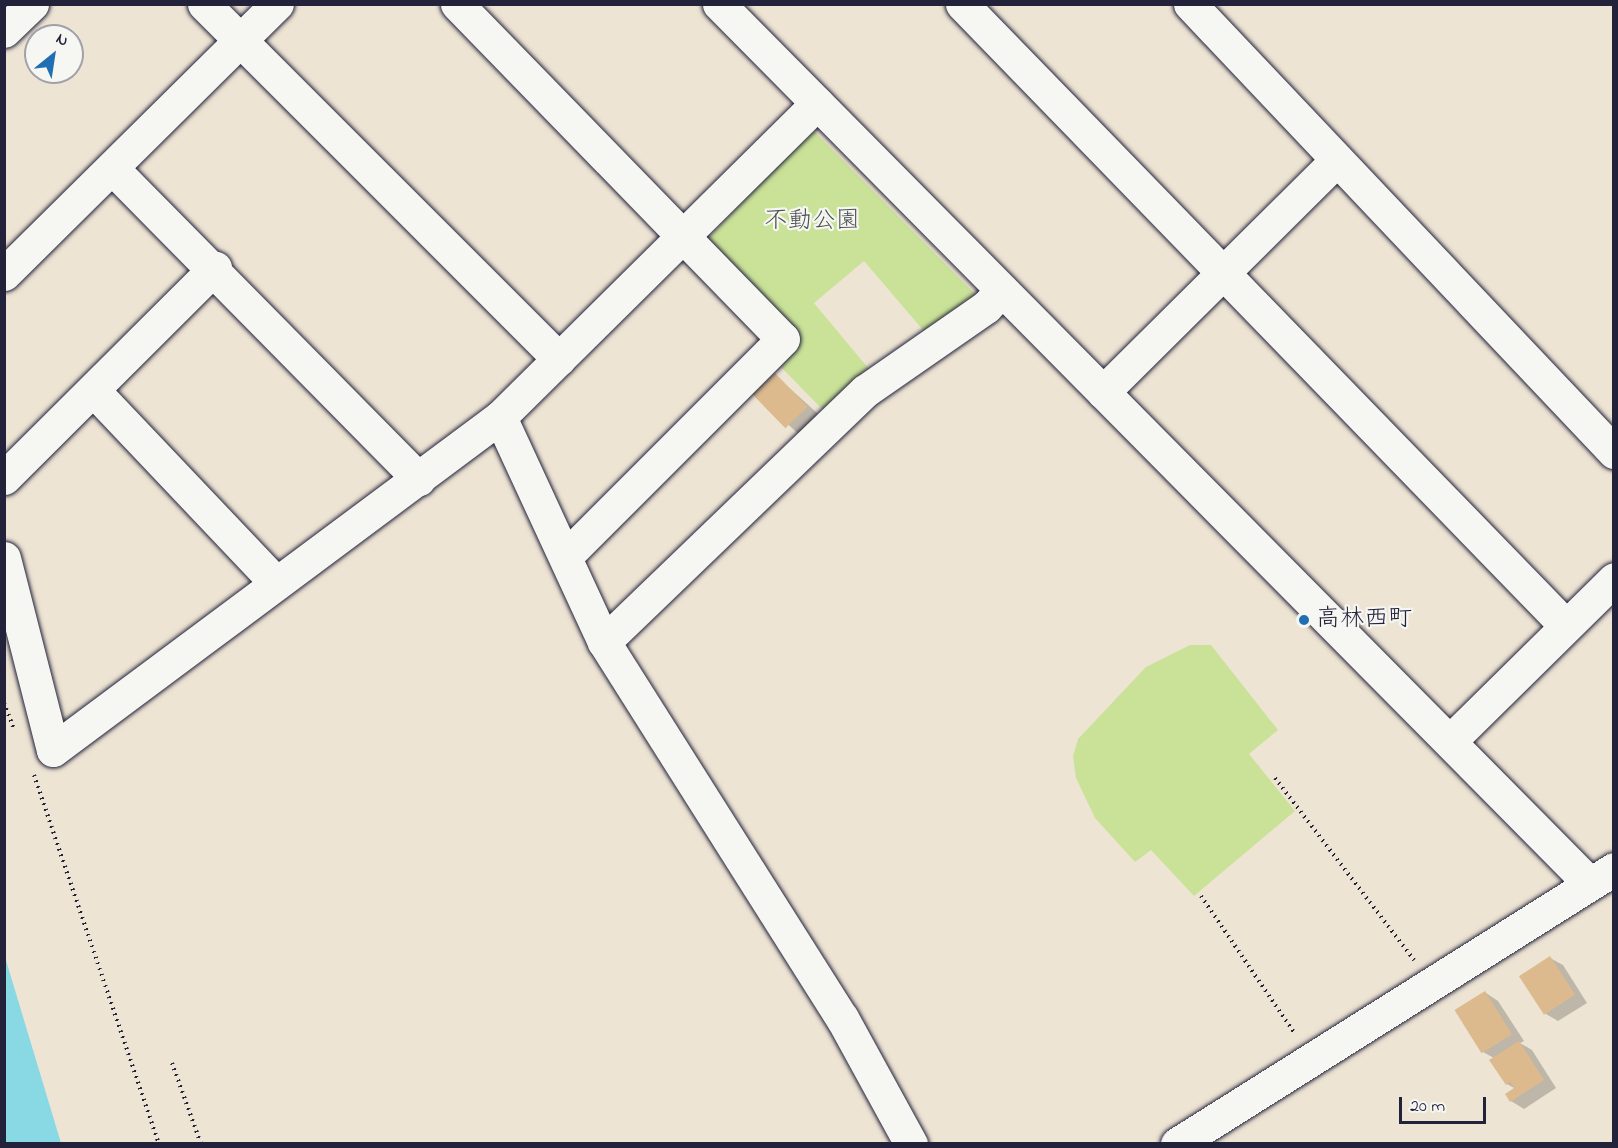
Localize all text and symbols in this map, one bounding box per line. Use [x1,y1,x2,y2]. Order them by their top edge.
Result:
north arrow [24,24,84,84]
text: N [51,27,73,53]
park label: 不動公園 [764,208,860,236]
place label: 高林西町 [1316,606,1412,634]
marker: 高林西町 [1297,613,1311,627]
scale bar [1402,1085,1489,1123]
text: 20 m [1410,1094,1445,1120]

